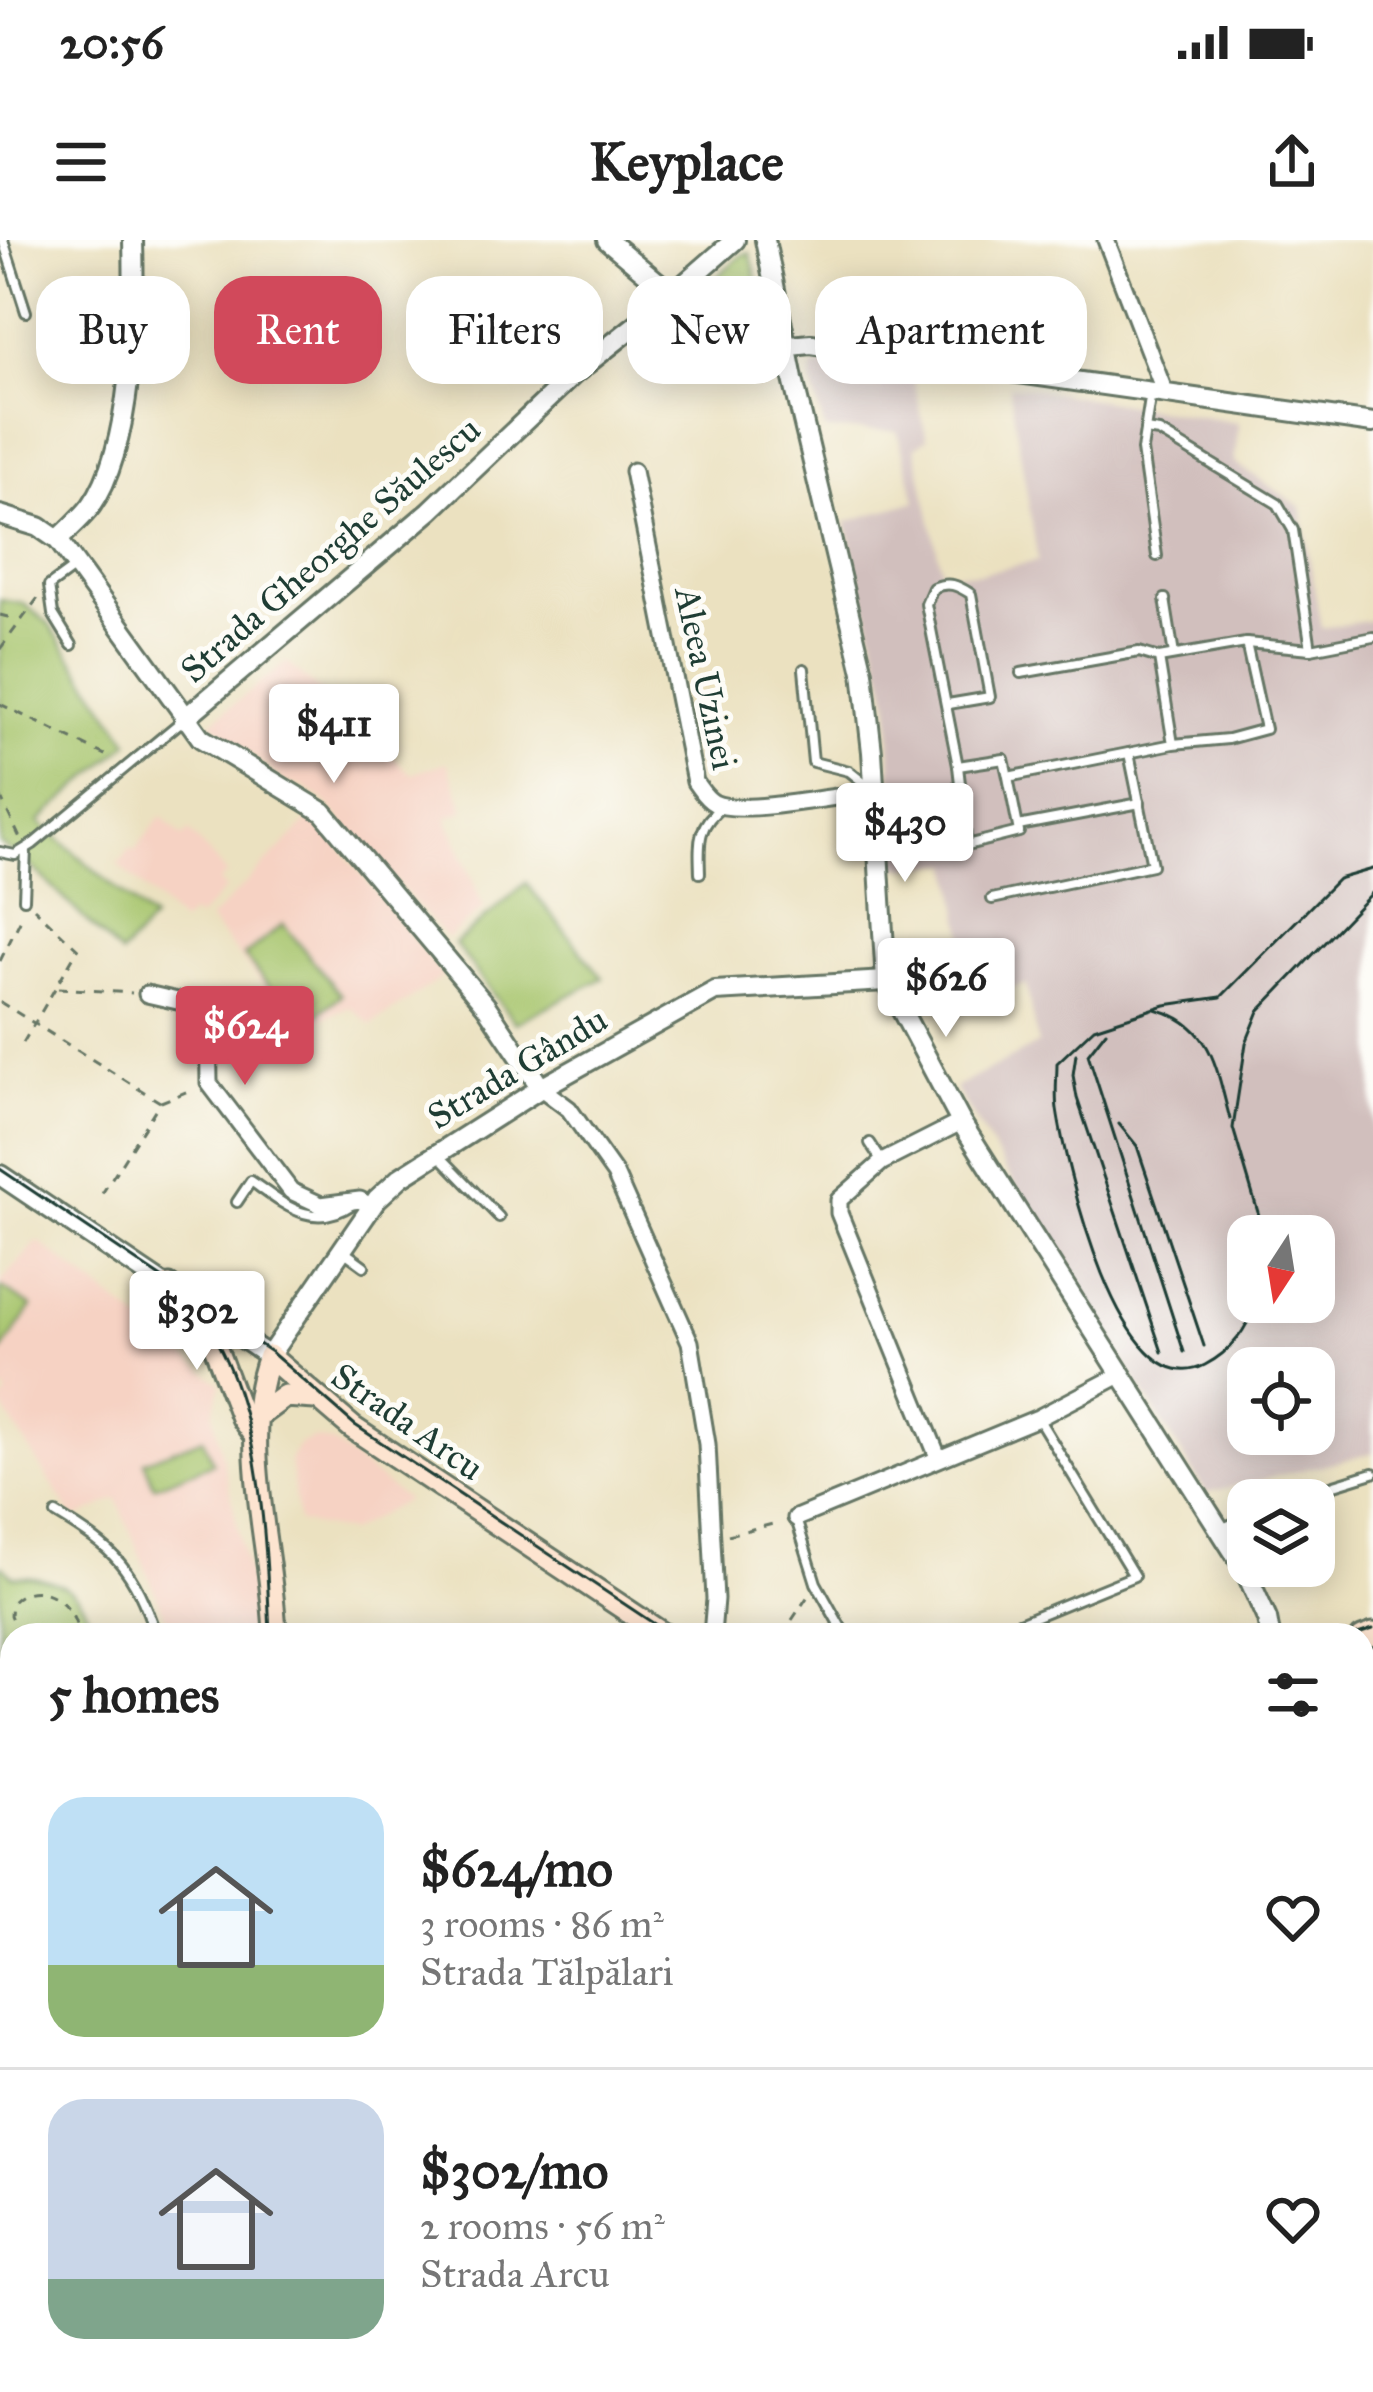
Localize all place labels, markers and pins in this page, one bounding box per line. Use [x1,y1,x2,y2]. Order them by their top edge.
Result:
pin: $411 [263,684,405,786]
pin: $430 [834,783,976,885]
pin: $626 [875,938,1017,1040]
pin: $624 [174,986,316,1088]
pin: $302 [126,1271,268,1373]

